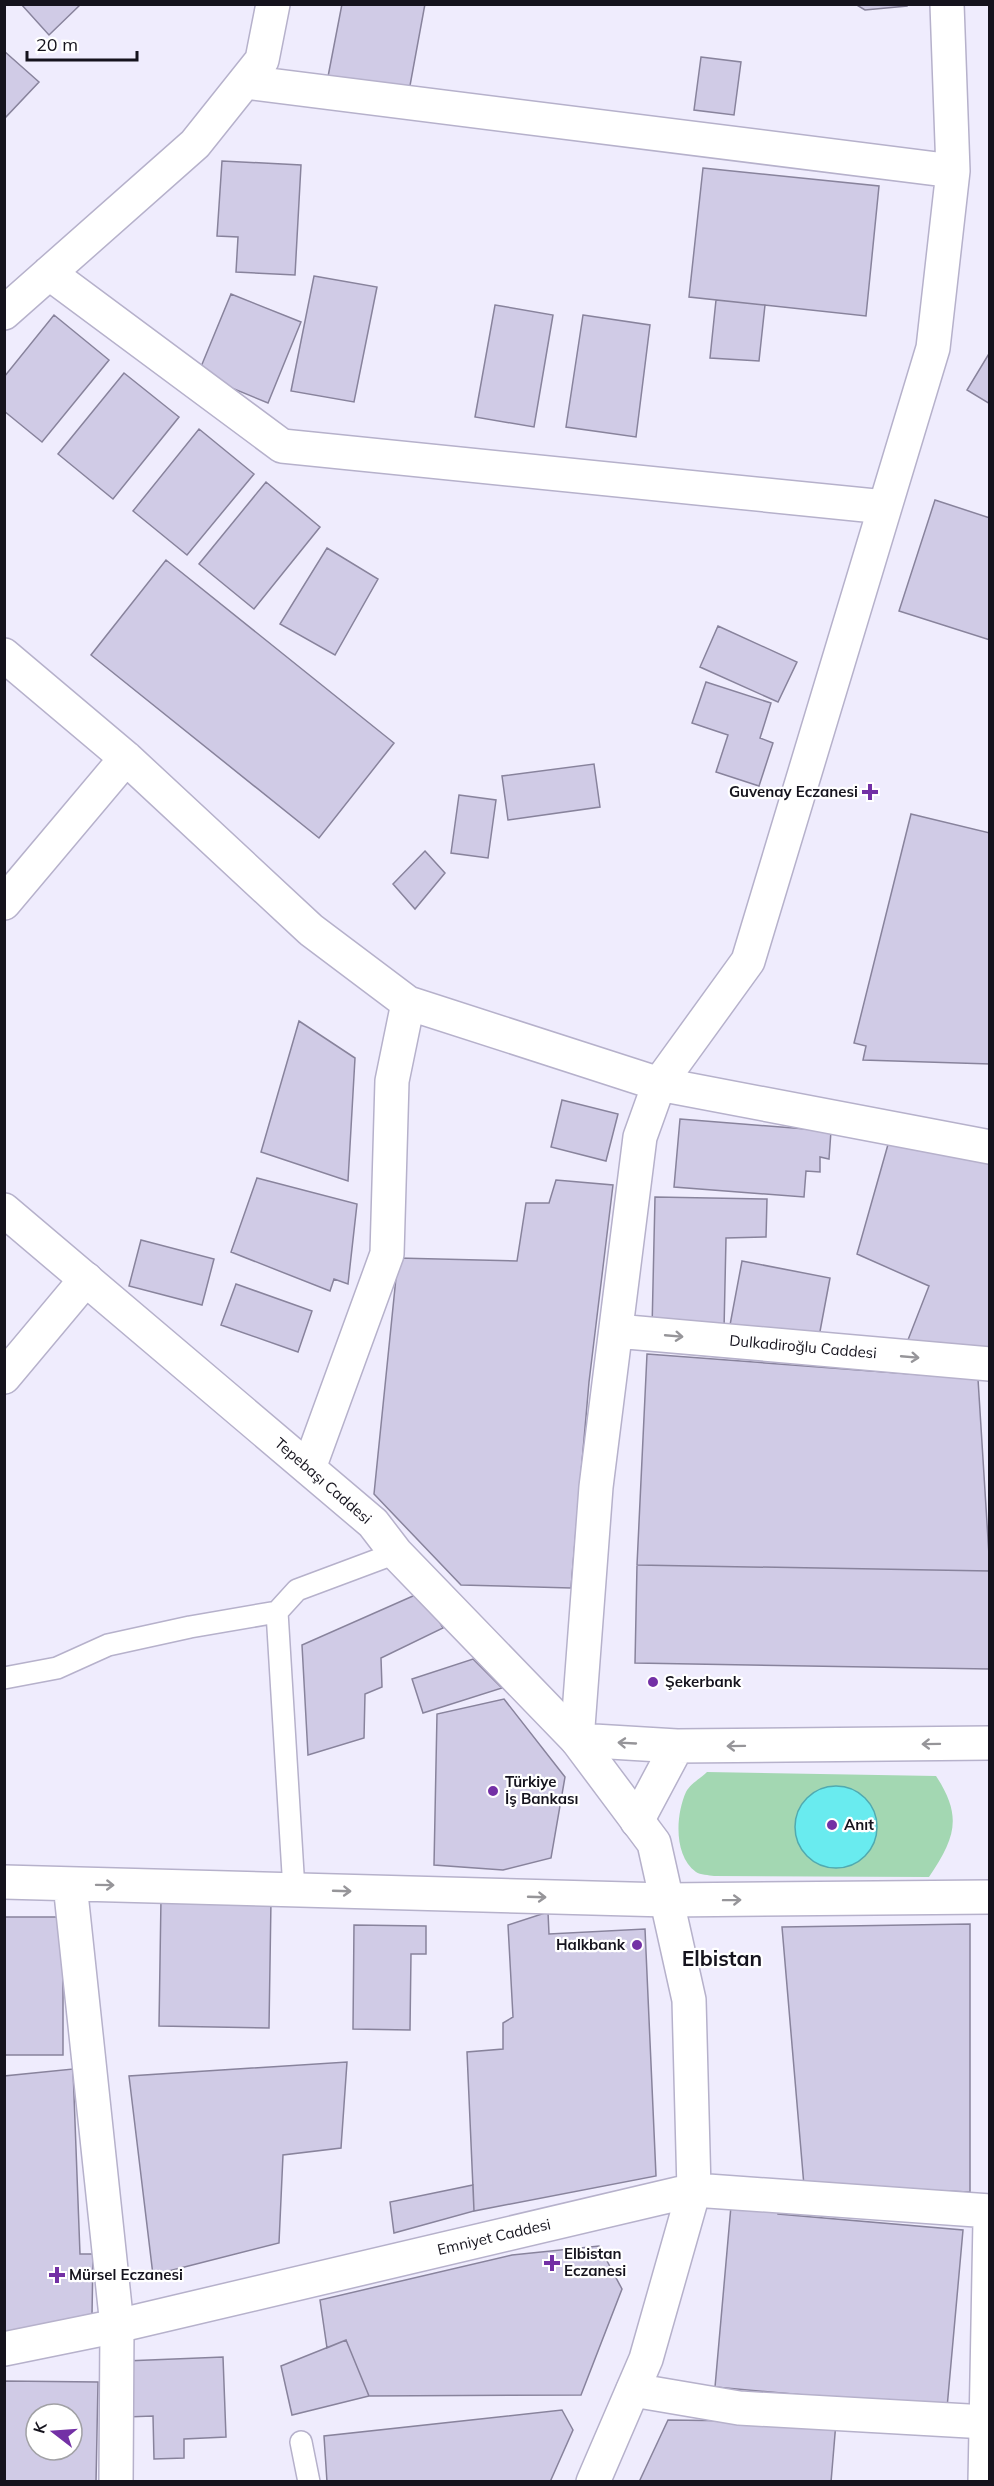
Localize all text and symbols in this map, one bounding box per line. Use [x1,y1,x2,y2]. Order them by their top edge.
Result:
scale bar [27,24,136,62]
text: 20 m [36,33,78,56]
place label: Guvenay Eczanesi [729,782,858,801]
marker: Guvenay Eczanesi [863,785,877,799]
one-way arrow [664,1331,683,1342]
street label: Dulkadiroğlu Caddesi [729,1331,878,1362]
one-way arrow [900,1352,920,1363]
street label: Tepebaşı Caddesi [271,1433,376,1528]
place label: Şekerbank [665,1672,742,1691]
marker: Şekerbank [646,1675,660,1689]
one-way arrow [617,1738,637,1749]
one-way arrow [922,1738,942,1750]
one-way arrow [727,1740,747,1752]
place label: Türkiye İş Bankası [505,1772,579,1808]
marker: Türkiye İş Bankası [486,1784,500,1798]
place label: Anıt [844,1815,874,1834]
marker: Anıt [825,1818,839,1832]
one-way arrow [94,1879,114,1891]
one-way arrow [331,1885,351,1897]
one-way arrow [526,1891,546,1902]
one-way arrow [721,1894,741,1905]
place label: Halkbank [556,1935,626,1954]
marker: Halkbank [630,1938,644,1952]
district label: Elbistan [682,1945,762,1971]
street label: Emniyet Caddesi [435,2214,552,2259]
place label: Elbistan Eczanesi [564,2244,626,2280]
marker: Elbistan Eczanesi [545,2256,559,2270]
place label: Mürsel Eczanesi [69,2265,183,2284]
marker: Mürsel Eczanesi [50,2268,64,2282]
north arrow [24,2402,84,2462]
text: K [29,2418,51,2436]

